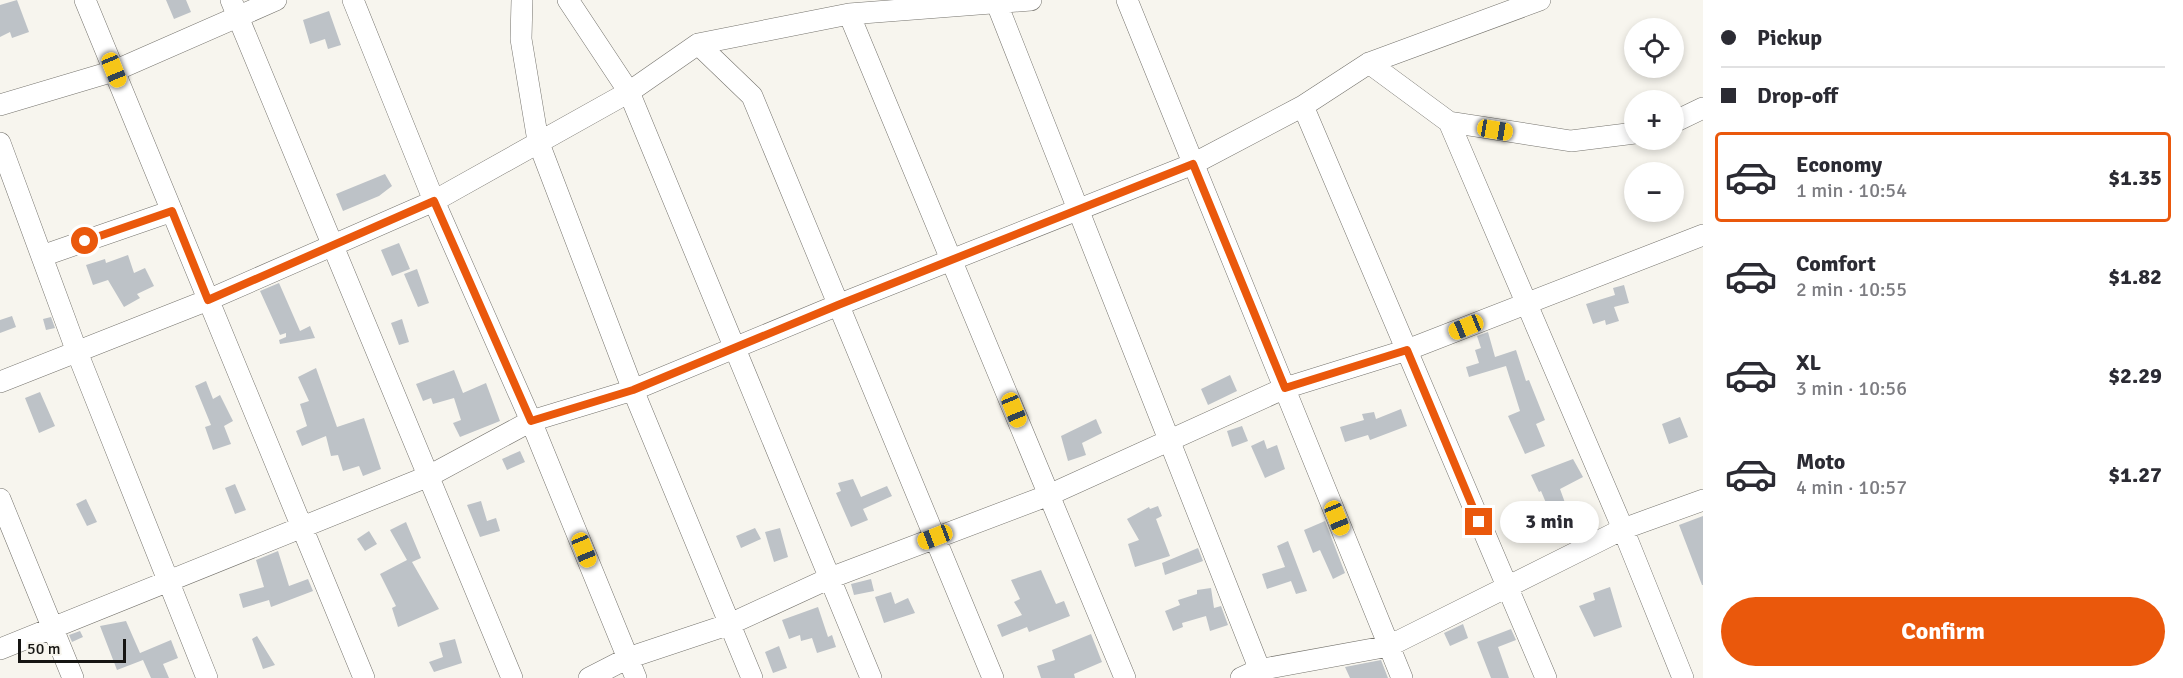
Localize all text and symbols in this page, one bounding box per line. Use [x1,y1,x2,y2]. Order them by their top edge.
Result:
map controls [1624,18,1684,222]
button: locate [1624,18,1684,78]
text: Pickup [1757,24,1822,51]
car [99,50,129,90]
text: Drop-off [1757,82,1838,109]
button: + [1624,90,1684,150]
car [1476,118,1514,142]
icon: car [1724,150,1778,204]
text: Economy [1796,151,1882,178]
button: − [1624,162,1684,222]
text: $1.35 [2108,164,2162,191]
text: 1 min · 10:54 [1796,178,1907,203]
route start [71,227,98,254]
icon: car [1724,249,1778,303]
text: Comfort [1796,250,1876,277]
text: $1.82 [2108,263,2162,290]
text: 2 min · 10:55 [1796,277,1907,302]
car [1446,312,1486,342]
icon: car [1724,348,1778,402]
text: XL [1796,349,1821,376]
text: $2.29 [2108,362,2162,389]
text: 3 min · 10:56 [1796,376,1907,401]
car [999,390,1029,430]
icon: car [1724,447,1778,501]
text: Moto [1796,448,1845,475]
text: $1.27 [2108,461,2162,488]
text: 4 min · 10:57 [1796,475,1907,500]
car [1322,498,1352,538]
callout: 3 min [1500,501,1599,543]
route end [1465,508,1492,535]
text: 3 min [1525,509,1574,534]
car [915,522,955,552]
car [569,530,599,570]
button: Confirm [1721,597,2165,666]
scale bar [18,636,126,664]
text: 50 m [27,639,61,659]

